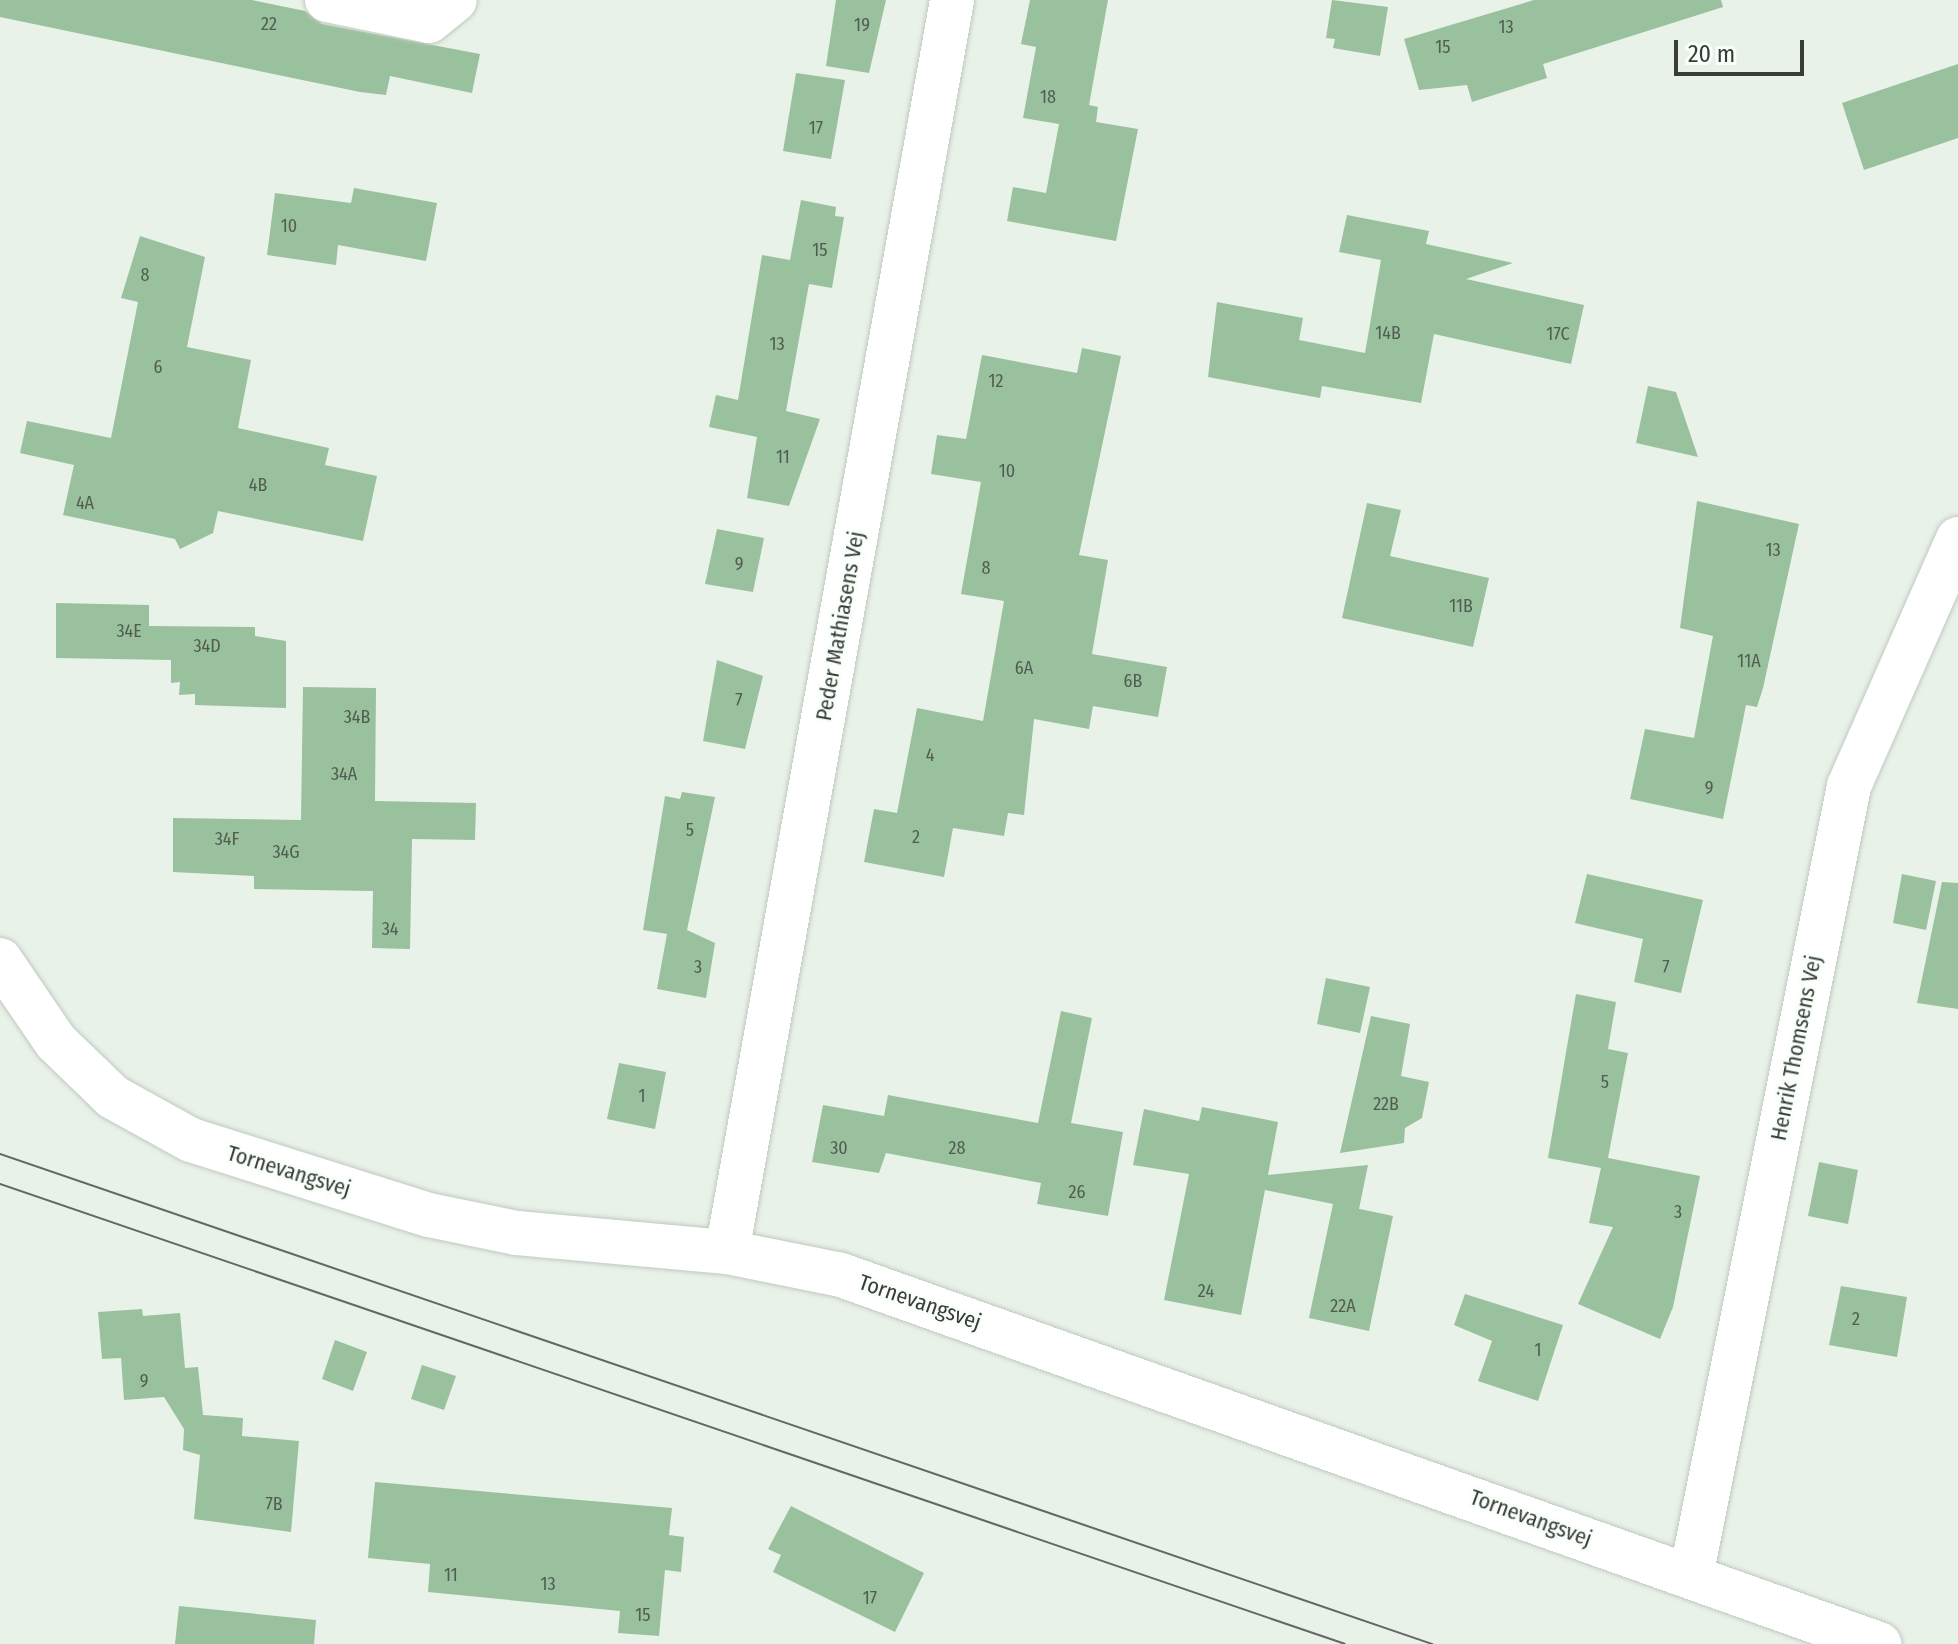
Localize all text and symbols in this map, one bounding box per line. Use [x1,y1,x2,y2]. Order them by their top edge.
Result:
house number: 22 [261,13,277,35]
house number: 19 [854,14,870,36]
house number: 13 [1498,16,1514,38]
scale bar [1678,24,1808,74]
house number: 15 [1435,36,1451,58]
text: 20 m [1688,40,1735,68]
house number: 18 [1040,86,1056,108]
house number: 17 [809,117,823,139]
house number: 10 [281,215,297,237]
house number: 15 [812,239,828,261]
house number: 8 [141,264,149,286]
house number: 14B [1375,322,1401,344]
house number: 17C [1546,323,1570,345]
house number: 13 [769,333,785,355]
house number: 6 [154,356,162,378]
house number: 12 [989,370,1003,392]
house number: 11 [776,446,790,468]
house number: 10 [999,460,1015,482]
house number: 4B [249,474,267,496]
house number: 4A [76,492,94,514]
street label: Peder Mathiasens Vej [810,529,870,723]
house number: 13 [1765,539,1781,561]
house number: 9 [735,553,743,575]
house number: 8 [982,557,990,579]
house number: 11B [1449,595,1473,617]
house number: 34E [116,620,142,642]
house number: 34D [193,635,221,657]
house number: 11A [1737,650,1761,672]
house number: 6A [1015,657,1033,679]
house number: 6B [1124,670,1142,692]
house number: 7 [735,689,743,711]
house number: 34B [344,706,370,728]
house number: 4 [926,744,934,766]
house number: 34A [331,763,357,785]
house number: 9 [1705,777,1713,799]
house number: 5 [686,819,694,841]
house number: 2 [912,826,920,848]
house number: 34F [215,828,239,850]
house number: 34G [272,841,300,863]
house number: 34 [382,918,398,940]
street label: Henrik Thomsens Vej [1765,953,1827,1143]
house number: 3 [694,956,702,978]
house number: 7 [1662,956,1670,978]
house number: 5 [1601,1071,1609,1093]
house number: 1 [638,1085,646,1107]
house number: 22B [1373,1093,1399,1115]
house number: 30 [830,1137,848,1159]
house number: 28 [949,1137,965,1159]
street label: Tornevangsvej [224,1140,354,1202]
house number: 26 [1069,1181,1085,1203]
house number: 3 [1674,1201,1682,1223]
street label: Tornevangsvej [855,1269,985,1335]
house number: 24 [1198,1280,1214,1302]
house number: 22A [1330,1295,1356,1317]
house number: 2 [1852,1308,1860,1330]
house number: 1 [1534,1339,1542,1361]
house number: 9 [140,1370,148,1392]
street label: Tornevangsvej [1466,1484,1596,1552]
house number: 7B [265,1493,283,1515]
house number: 11 [444,1564,458,1586]
house number: 13 [540,1573,556,1595]
house number: 17 [863,1587,877,1609]
house number: 15 [635,1604,651,1626]

